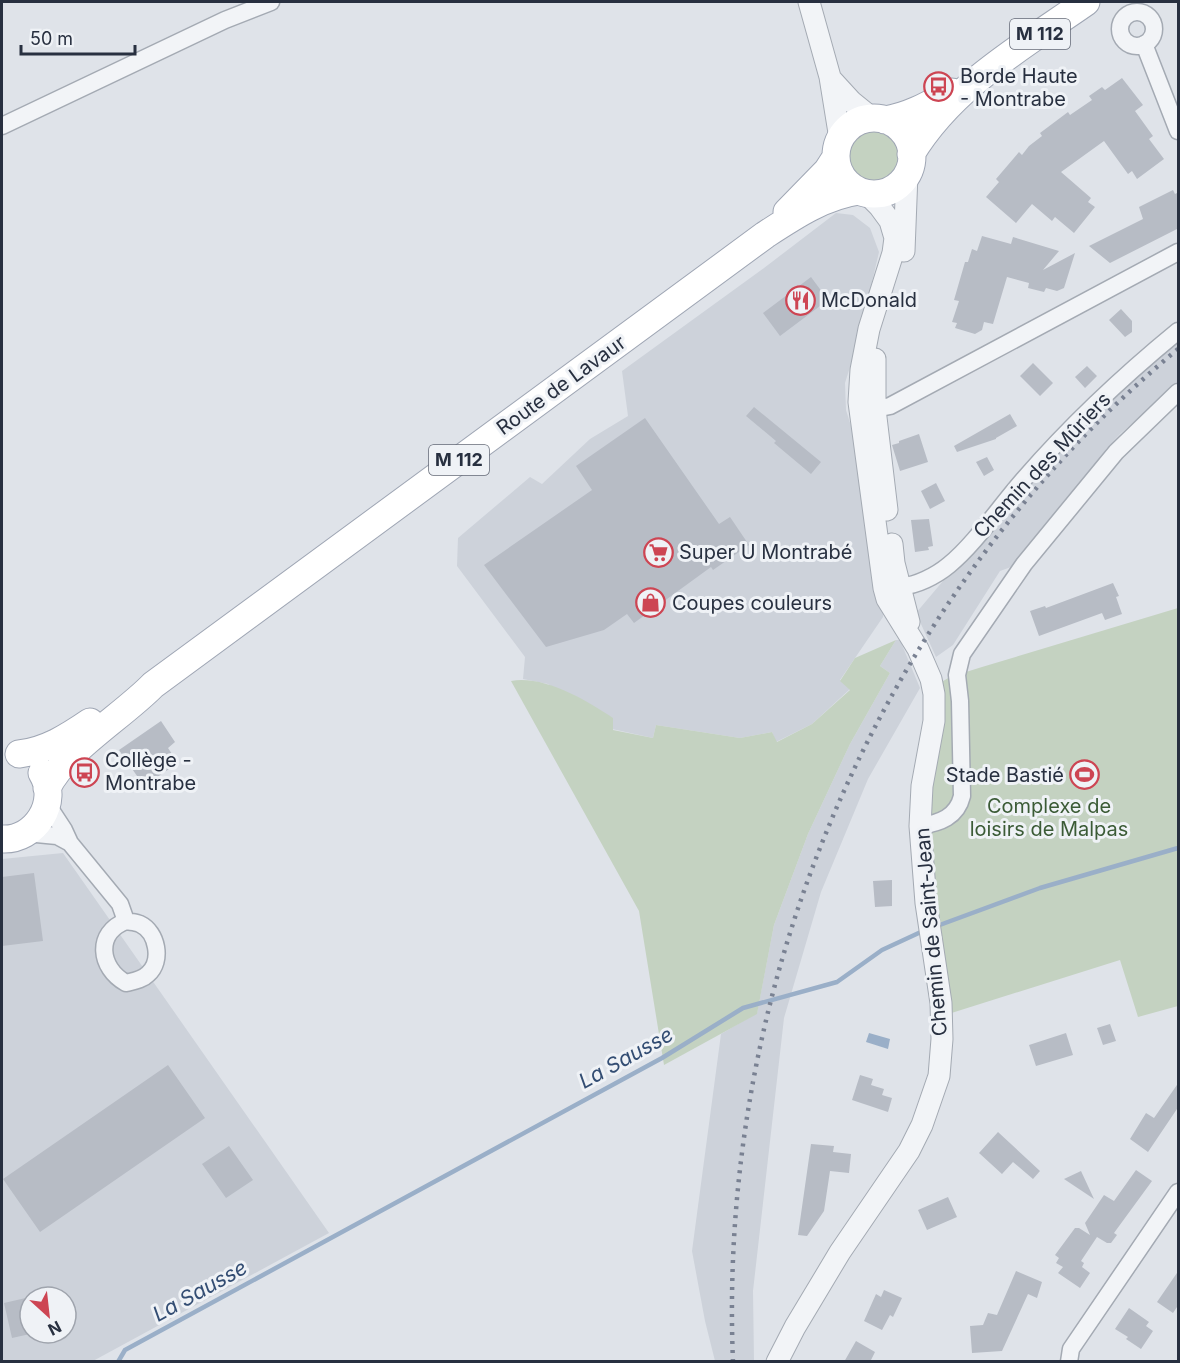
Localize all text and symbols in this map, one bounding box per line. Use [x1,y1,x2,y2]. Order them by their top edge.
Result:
scale bar [21,18,135,56]
road number: M 112 [1010,19,1070,49]
text: 50 m [30,28,73,49]
place label: Borde Haute - Montrabe [960,64,1078,111]
bus stop icon: Borde Haute - Montrabe [923,71,955,103]
restaurant icon: McDonald [784,284,816,316]
place label: McDonald [821,288,917,312]
street label: Route de Lavaur [492,330,631,440]
street label: Chemin des Mûriers [968,387,1116,543]
road number: M 112 [429,445,489,475]
supermarket icon: Super U Montrabé [642,536,674,568]
place label: Super U Montrabé [679,540,852,564]
shop icon: Coupes couleurs [635,587,667,619]
place label: Coupes couleurs [672,591,832,615]
place label: Collège - Montrabe [105,748,196,795]
bus stop icon: Collège - Montrabe [68,756,100,788]
sports icon: Stade Bastié [1069,759,1101,791]
place label: Stade Bastié [946,763,1064,787]
park label: Complexe de loisirs de Malpas [970,794,1128,841]
street label: Chemin de Saint-Jean [910,827,952,1037]
water label: La Sausse [574,1021,677,1094]
water label: La Sausse [148,1254,251,1327]
north arrow [18,1285,78,1345]
text: N [45,1317,65,1340]

